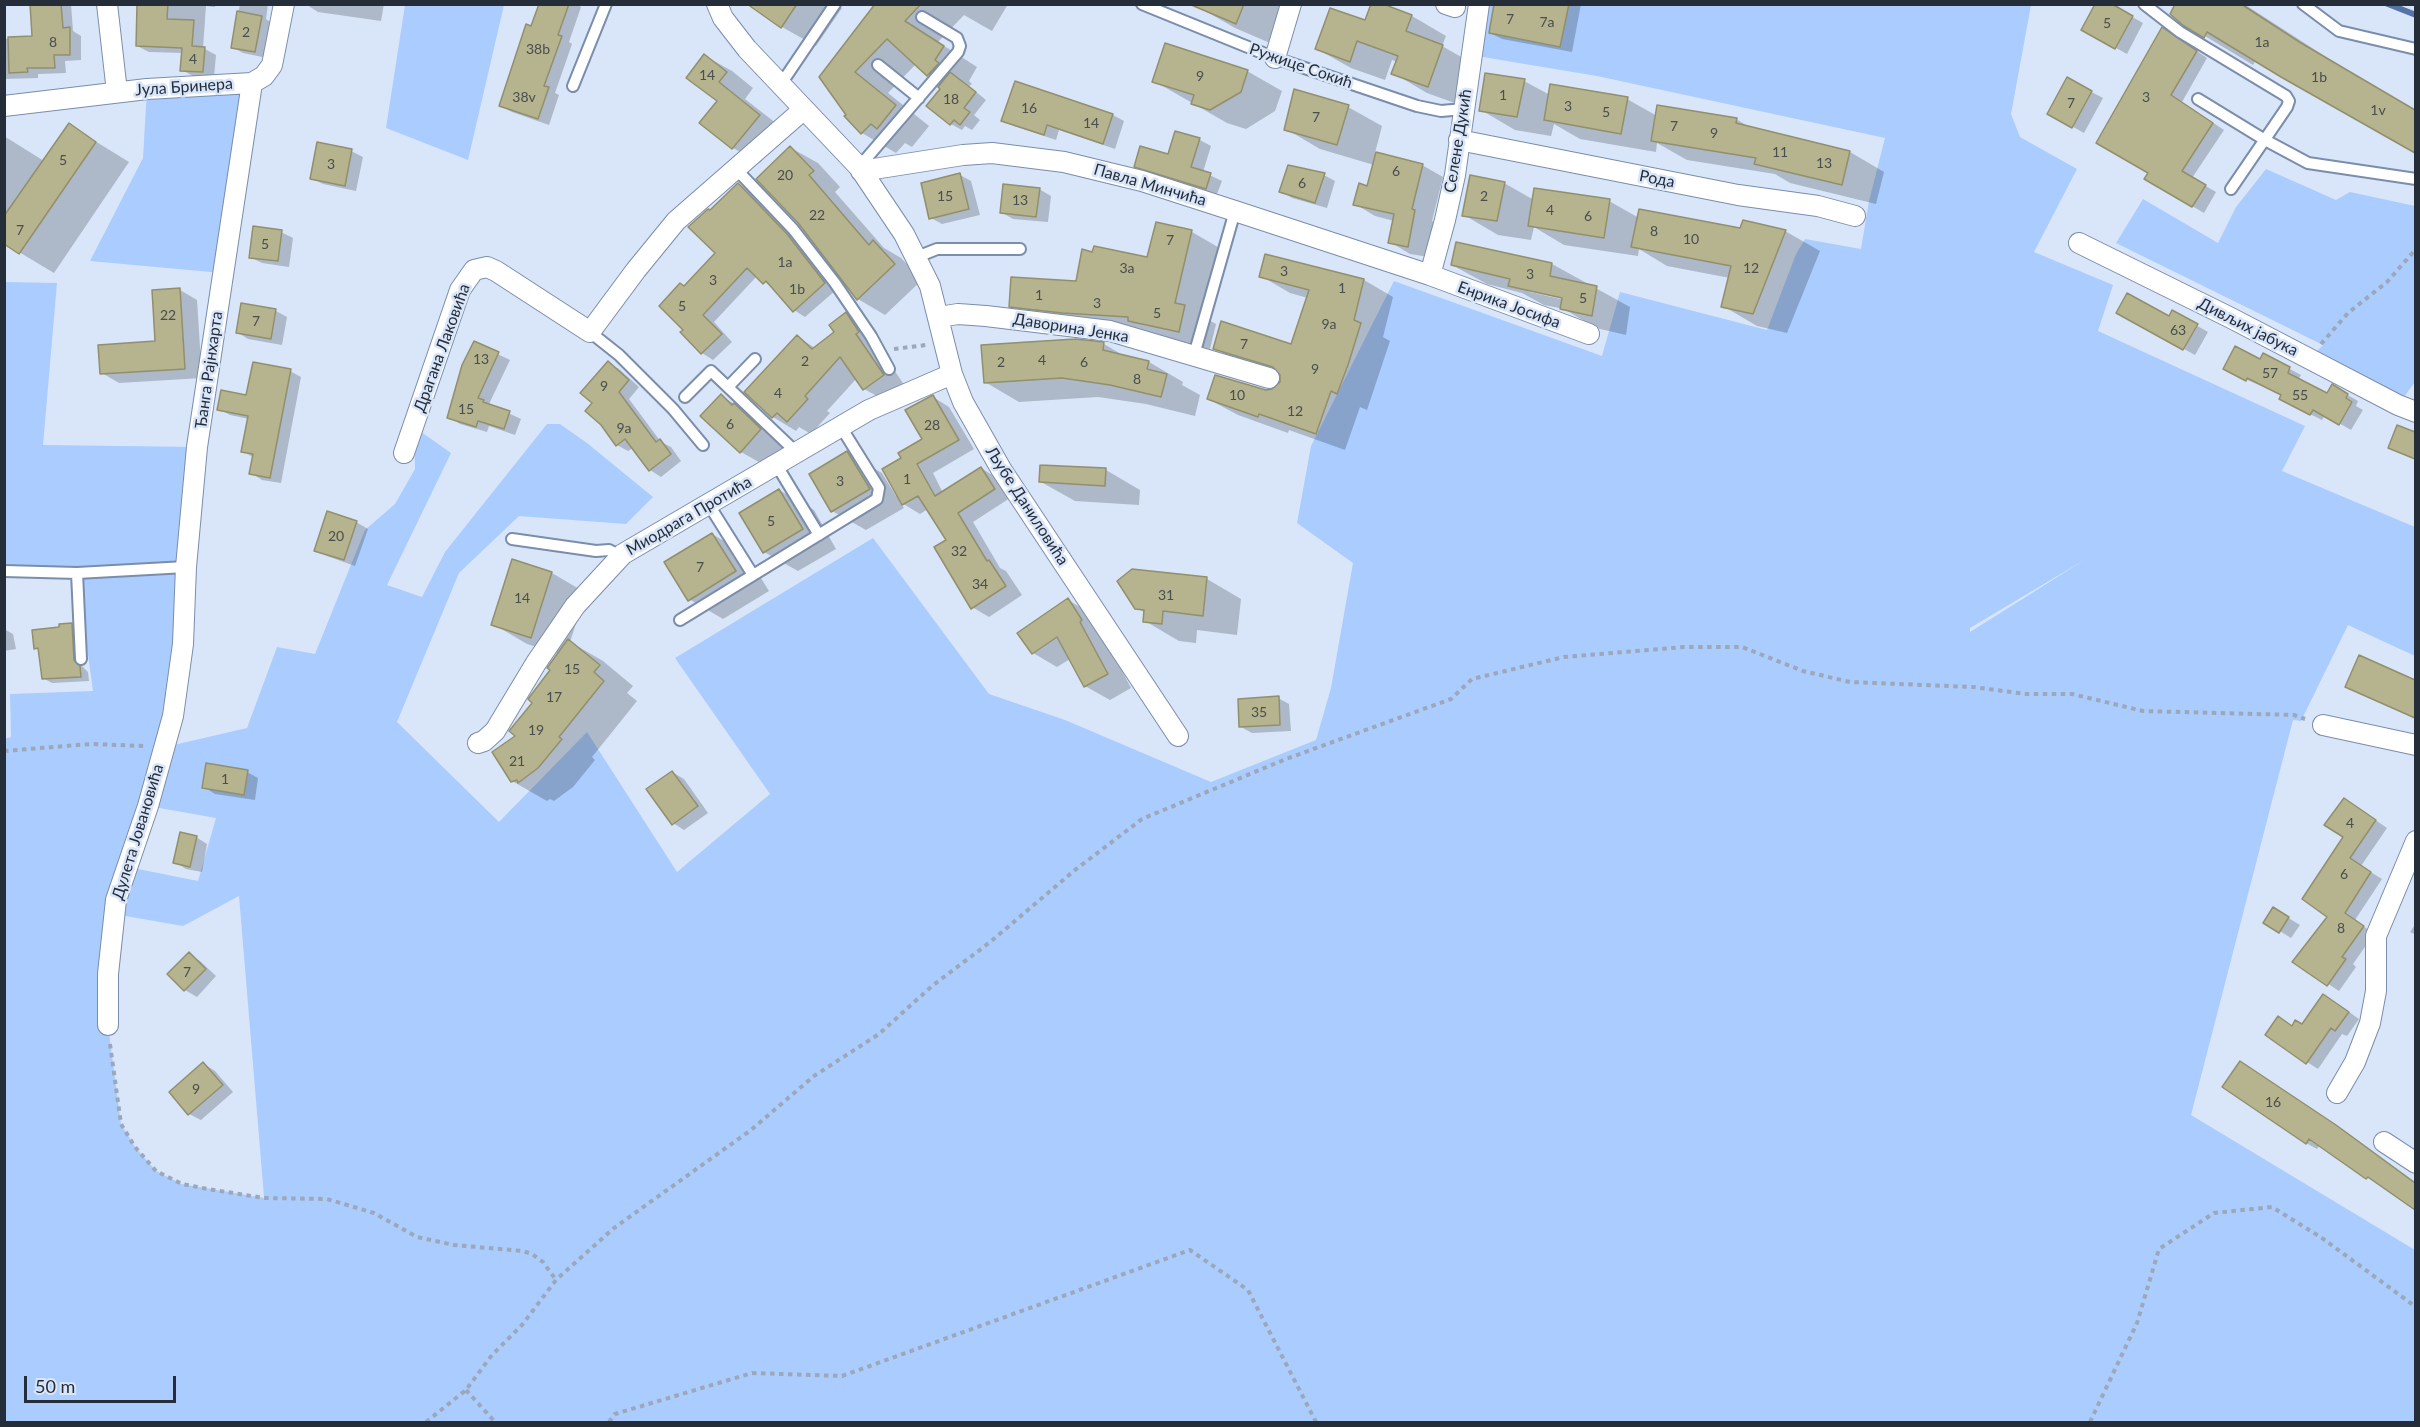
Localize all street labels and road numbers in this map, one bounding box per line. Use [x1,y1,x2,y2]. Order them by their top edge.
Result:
street label: Ружице Сокић [1247,39,1355,93]
street label: Јула Бринера [135,74,233,100]
street label: Селене Дукић [1440,88,1476,194]
street label: Павла Минчића [1092,160,1208,210]
street label: Рода [1638,166,1676,192]
street label: Енрика Јосифа [1455,277,1563,333]
street label: Драгана Лаковића [410,281,474,415]
street label: Дивљих јабука [2195,294,2301,360]
street label: Даворина Јенка [1012,309,1130,347]
street label: Ђанга Рајнхарта [191,310,227,430]
street label: Љубе Даниловића [981,443,1073,569]
street label: Миодрага Протића [623,472,755,560]
street label: Дулета Јовановића [108,762,168,902]

